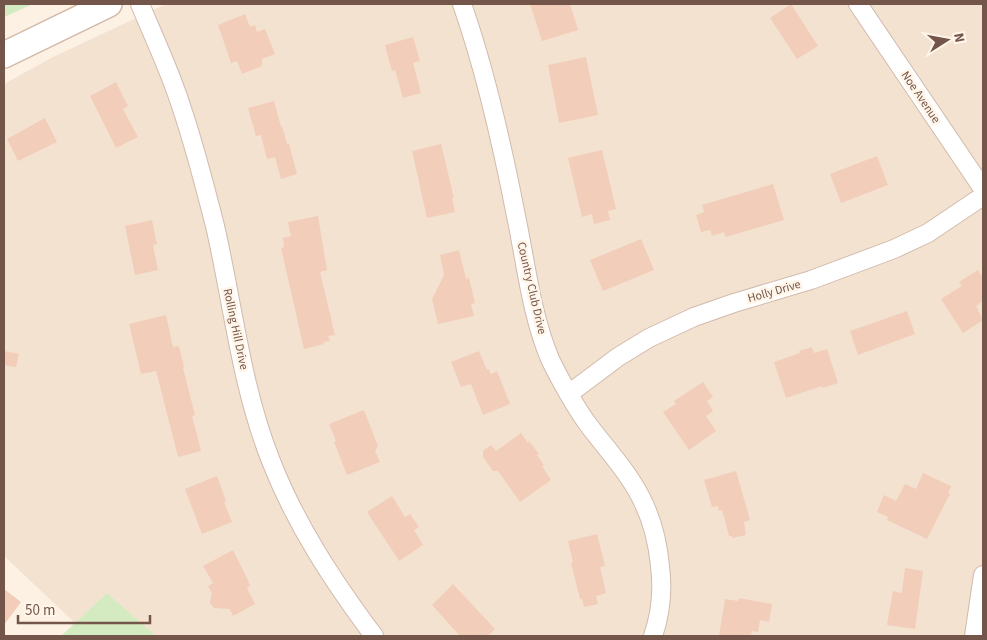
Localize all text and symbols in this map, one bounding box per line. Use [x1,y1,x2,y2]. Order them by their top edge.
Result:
north arrow [922,15,972,65]
text: N [948,31,969,44]
street label: Noe Avenue [897,68,944,127]
street label: Country Club Drive [513,240,550,336]
street label: Holly Drive [746,276,803,307]
street label: Rolling Hill Drive [219,287,252,371]
scale bar [18,592,150,624]
text: 50 m [25,600,55,621]

